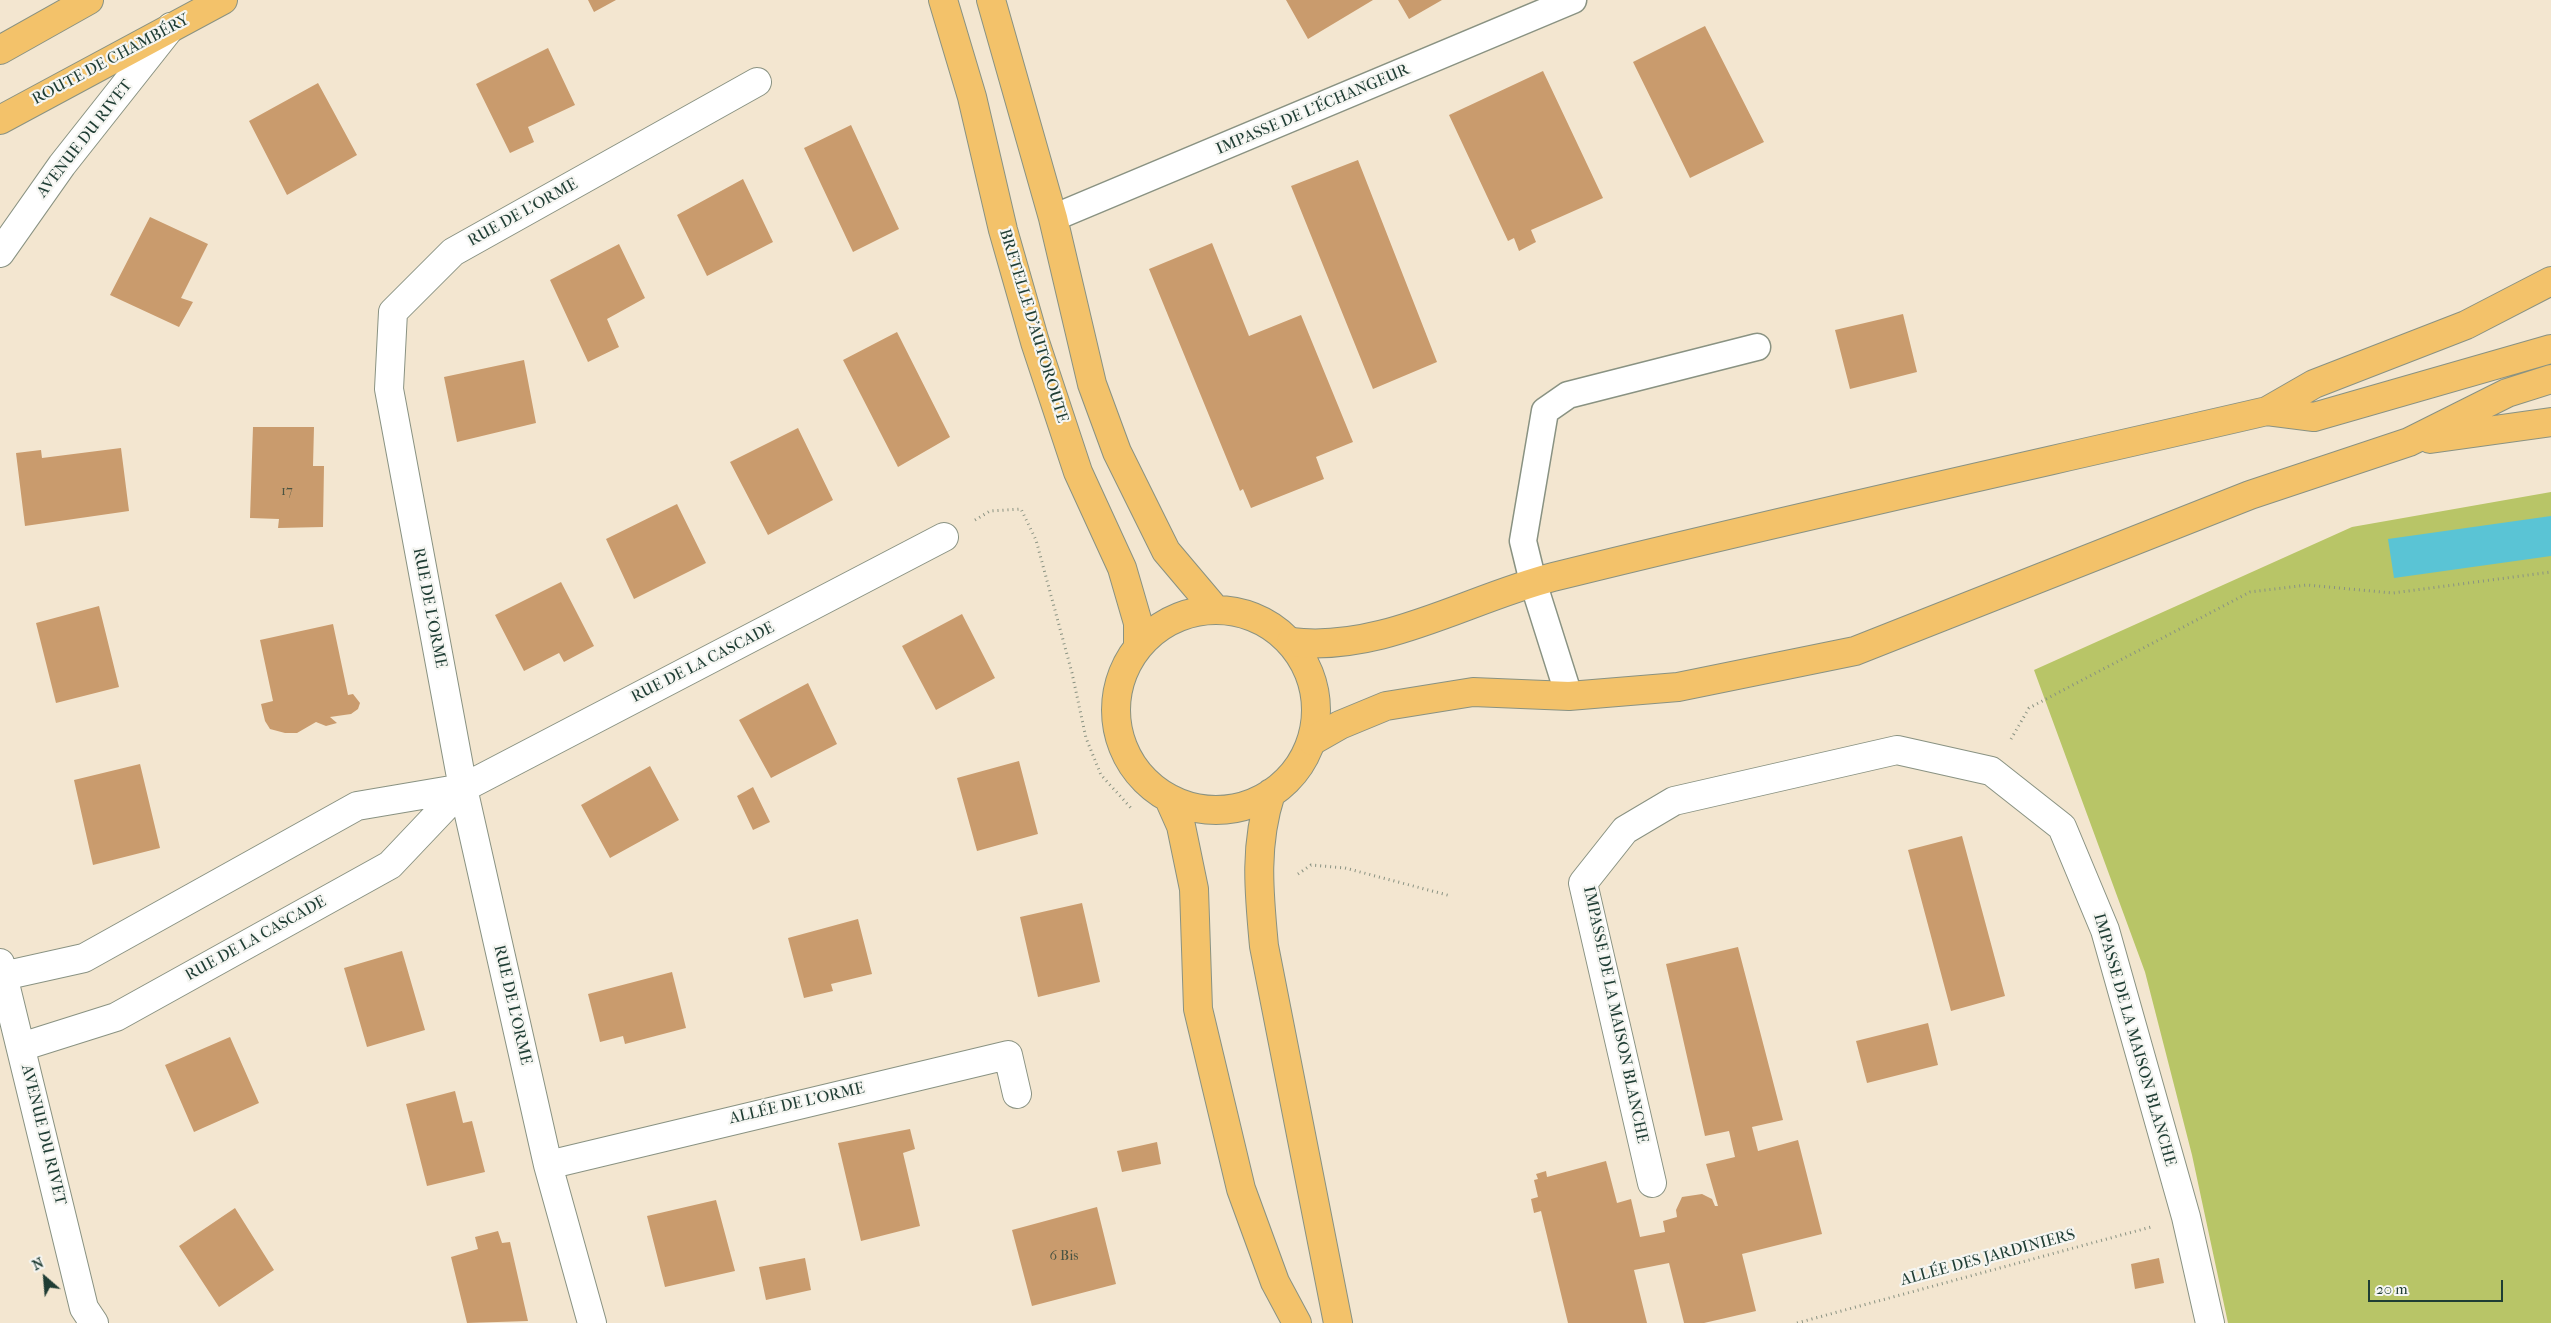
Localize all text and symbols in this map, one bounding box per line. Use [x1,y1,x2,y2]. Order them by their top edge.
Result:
street label: ROUTE DE CHAMBÉRY [29,10,193,110]
street label: IMPASSE DE L'ÉCHANGEUR [1214,61,1412,159]
street label: AVENUE DU RIVET [33,76,137,202]
street label: RUE DE L'ORME [465,175,581,251]
street label: BRETELLE D'AUTOROUTE [994,227,1072,425]
house number: 17 [281,484,293,500]
street label: RUE DE L'ORME [408,546,450,670]
street label: RUE DE LA CASCADE [628,619,778,707]
street label: IMPASSE DE LA MAISON BLANCHE [1578,885,1652,1145]
street label: RUE DE LA CASCADE [182,892,330,986]
street label: IMPASSE DE LA MAISON BLANCHE [2089,911,2179,1169]
street label: RUE DE L'ORME [489,943,535,1067]
street label: AVENUE DU RIVET [16,1063,70,1207]
street label: ALLÉE DE L'ORME [727,1079,867,1129]
street label: ALLÉE DES JARDINIERS [1899,1225,2077,1291]
house number: 6 Bis [1050,1249,1078,1265]
north arrow [20,1253,70,1303]
text: N [29,1254,47,1274]
scale bar [2371,1270,2506,1302]
text: 20 m [2376,1280,2408,1298]

